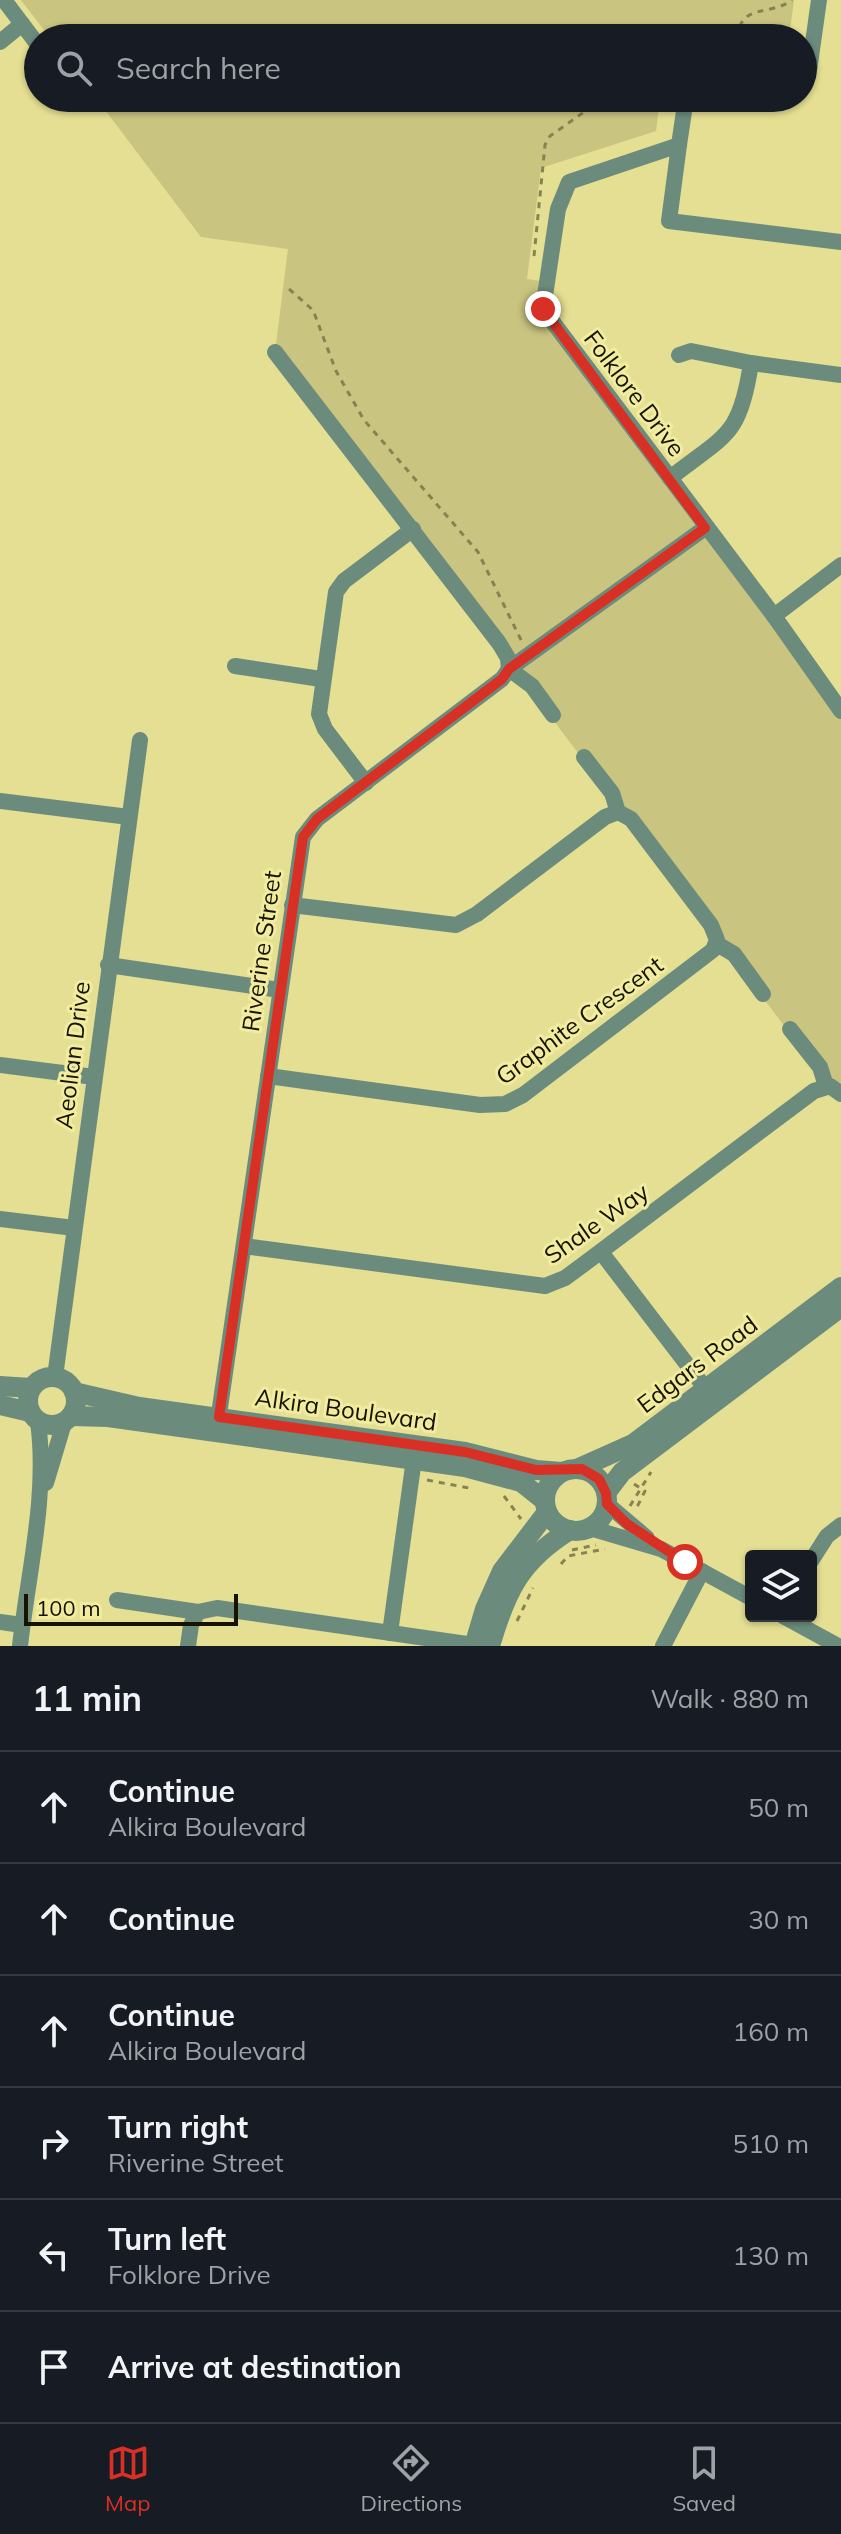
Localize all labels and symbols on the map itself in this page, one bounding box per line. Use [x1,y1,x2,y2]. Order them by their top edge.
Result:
route end [525,291,561,327]
street label: Folklore Drive [578,324,692,462]
street label: Riverine Street [235,869,287,1033]
street label: Graphite Crescent [490,949,668,1091]
street label: Aeolian Drive [48,980,96,1130]
street label: Shale Way [538,1176,654,1270]
street label: Edgars Road [631,1309,763,1419]
street label: Alkira Boulevard [253,1381,439,1437]
route start [667,1544,703,1580]
scale bar [24,1590,238,1626]

